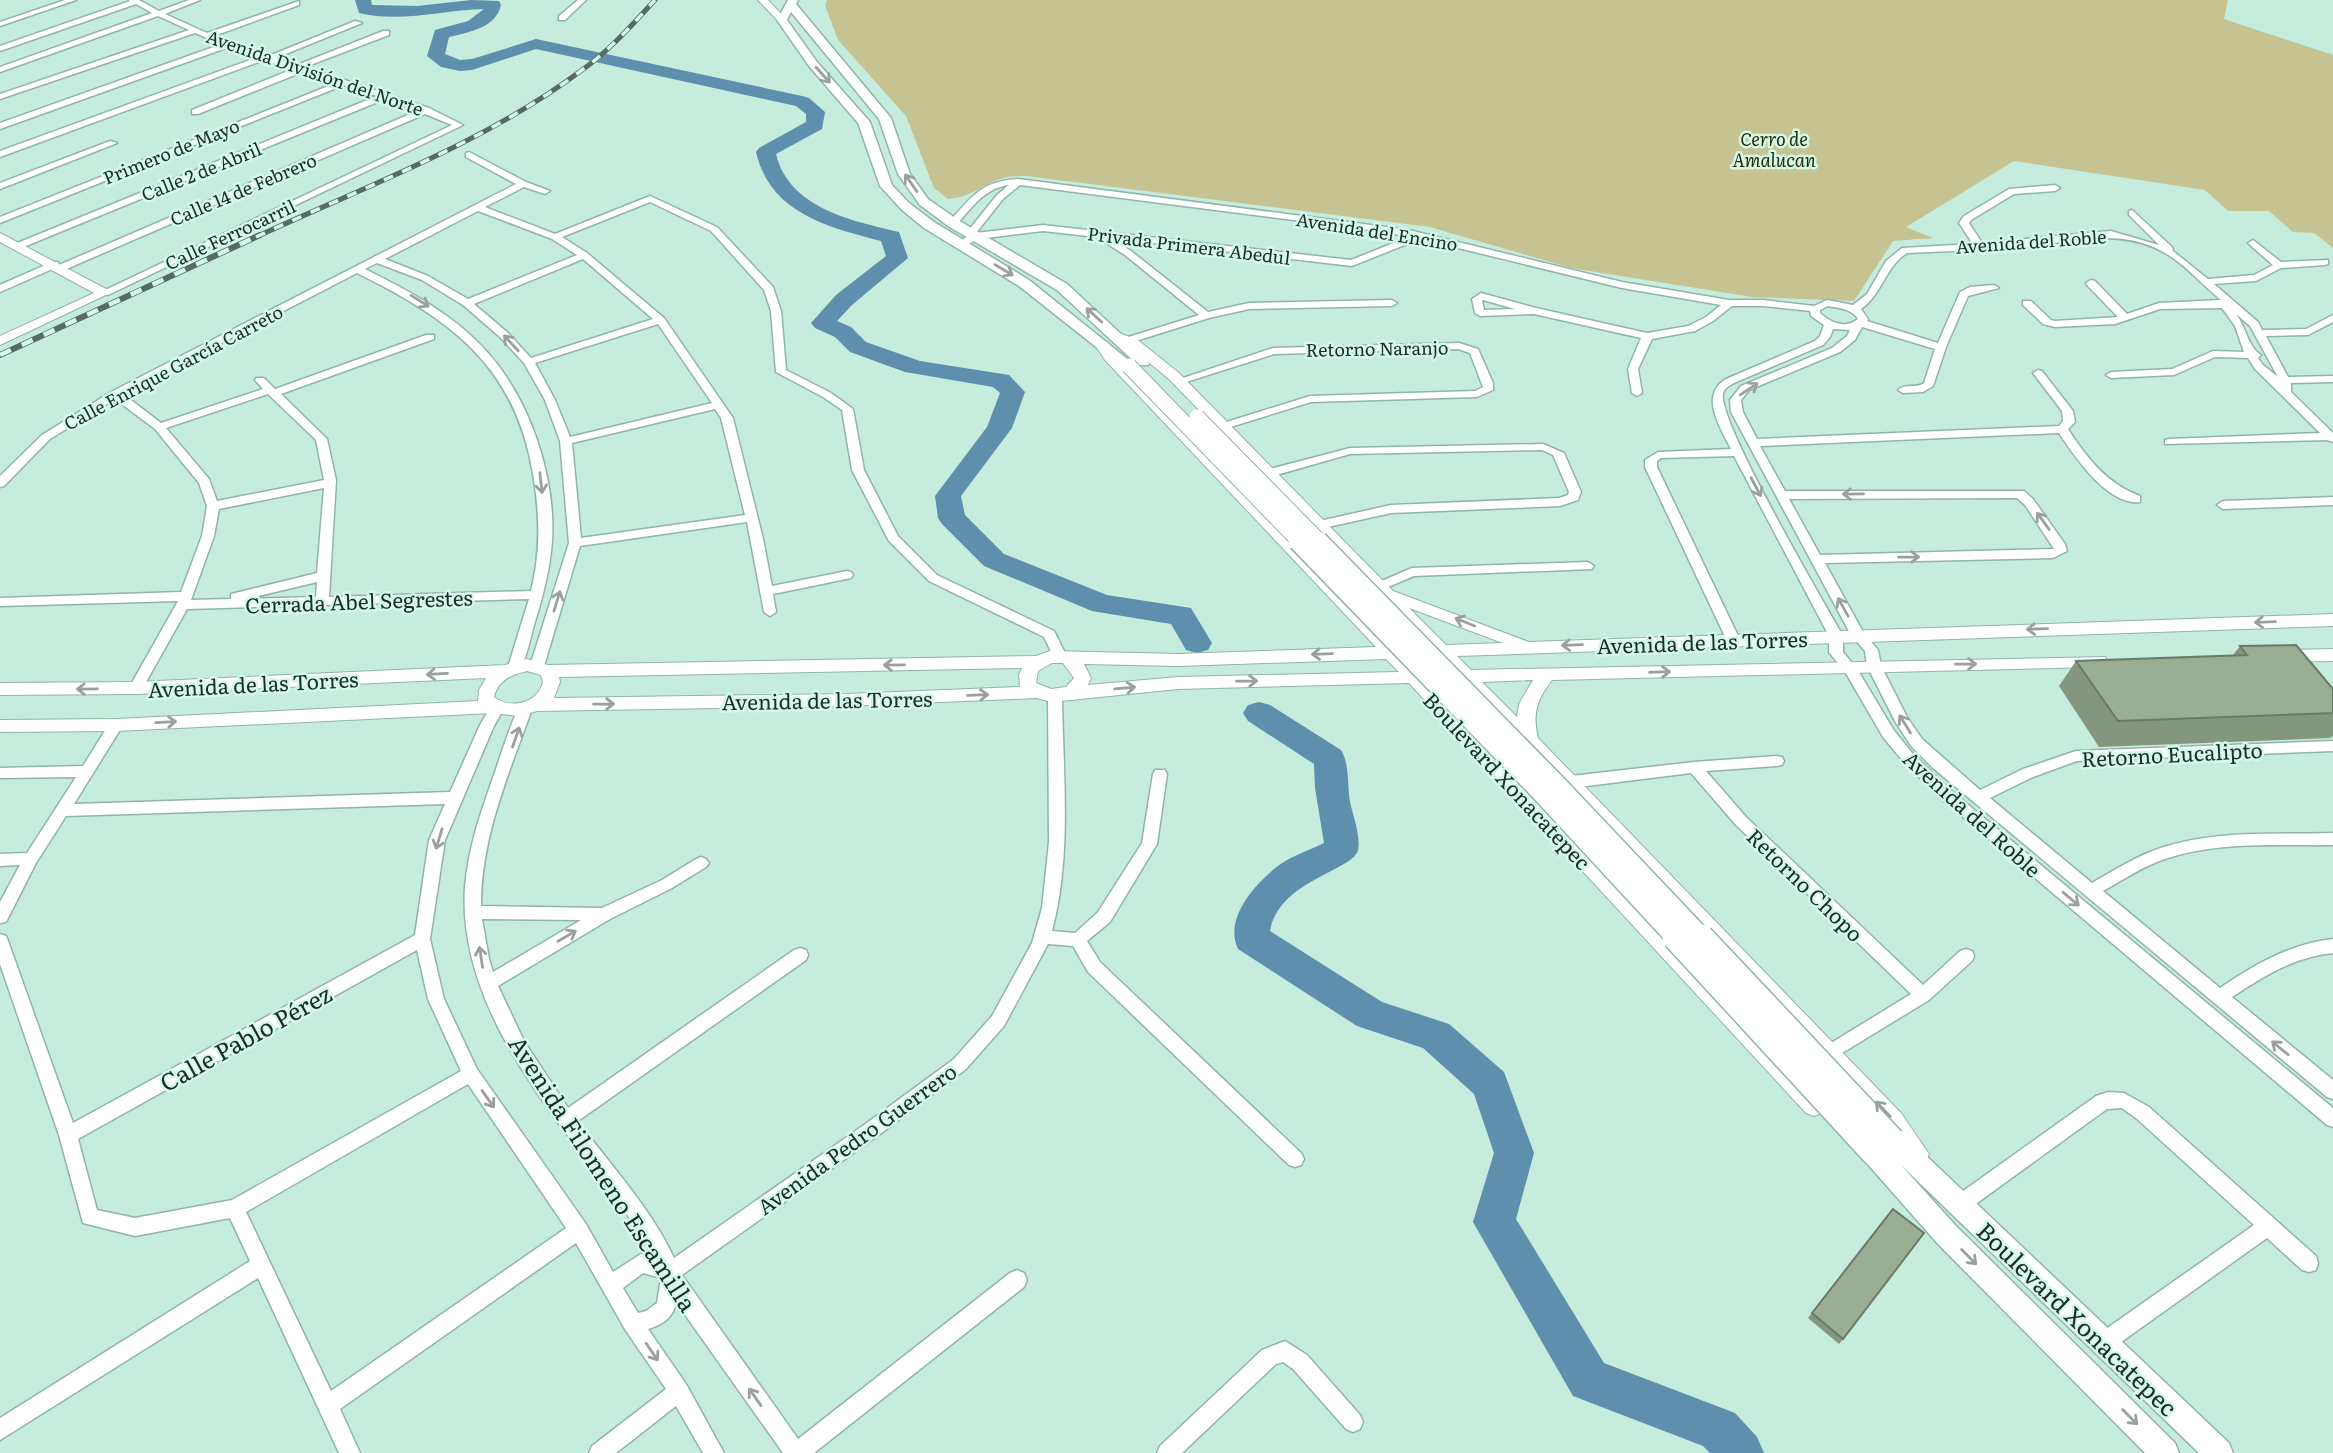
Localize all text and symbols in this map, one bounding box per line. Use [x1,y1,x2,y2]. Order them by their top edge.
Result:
street label: Avenida División del Norte [203,22,427,122]
one-way arrow [814,66,831,83]
street label: Primero de Mayo [99,111,243,191]
park label: Cerro de Amalucan [1732,125,1816,173]
street label: Calle 2 de Abril [137,135,265,207]
street label: Calle 14 de Febrero [165,146,321,232]
one-way arrow [904,174,918,193]
street label: Calle Ferrocarril [160,192,300,276]
street label: Avenida del Encino [1294,205,1460,257]
street label: Privada Primera Abedul [1086,219,1292,271]
street label: Avenida del Roble [1955,222,2107,260]
one-way arrow [993,264,1013,278]
one-way arrow [410,294,429,309]
street label: Calle Enrique García Carreto [59,298,287,436]
one-way arrow [1085,307,1103,323]
street label: Retorno Naranjo [1305,333,1449,363]
one-way arrow [503,335,520,352]
one-way arrow [1739,382,1758,396]
one-way arrow [535,471,548,494]
one-way arrow [1750,476,1764,497]
one-way arrow [1842,487,1865,501]
one-way arrow [2036,512,2050,531]
one-way arrow [1897,550,1920,564]
street label: Cerrada Abel Segrestes [245,581,473,619]
one-way arrow [552,590,565,612]
one-way arrow [1836,597,1849,618]
one-way arrow [1454,615,1476,628]
one-way arrow [2254,615,2277,629]
street label: Avenida de las Torres [1596,622,1808,660]
one-way arrow [2026,623,2049,636]
one-way arrow [1561,639,1584,652]
one-way arrow [1311,648,1334,661]
one-way arrow [1954,657,1977,671]
one-way arrow [883,658,906,672]
street label: Avenida de las Torres [147,662,359,704]
one-way arrow [1648,665,1671,678]
one-way arrow [426,668,449,681]
one-way arrow [1235,675,1258,688]
one-way arrow [1114,681,1136,694]
one-way arrow [76,682,99,695]
street label: Avenida de las Torres [721,682,933,716]
street label: Boulevard Xonacatepec [1417,684,1599,876]
one-way arrow [966,688,989,701]
one-way arrow [592,697,615,710]
one-way arrow [1897,714,1911,734]
one-way arrow [154,716,177,729]
one-way arrow [511,726,523,748]
street label: Retorno Eucalipto [2081,733,2263,773]
street label: Avenida del Roble [1897,742,2049,884]
street label: Retorno Chopo [1741,820,1871,948]
one-way arrow [431,828,444,850]
one-way arrow [2061,891,2079,907]
one-way arrow [556,929,576,943]
one-way arrow [474,946,487,969]
street label: Calle Pablo Pérez [153,975,338,1099]
street label: Avenida Filomeno Escamilla [501,1028,707,1318]
one-way arrow [2272,1040,2290,1055]
street label: Avenida Pedro Guerrero [750,1055,962,1221]
one-way arrow [481,1089,495,1108]
one-way arrow [1874,1101,1891,1118]
street label: Boulevard Xonacatepec [1970,1213,2186,1423]
one-way arrow [1960,1248,1977,1265]
one-way arrow [645,1341,659,1361]
one-way arrow [748,1388,763,1407]
one-way arrow [2121,1409,2138,1426]

